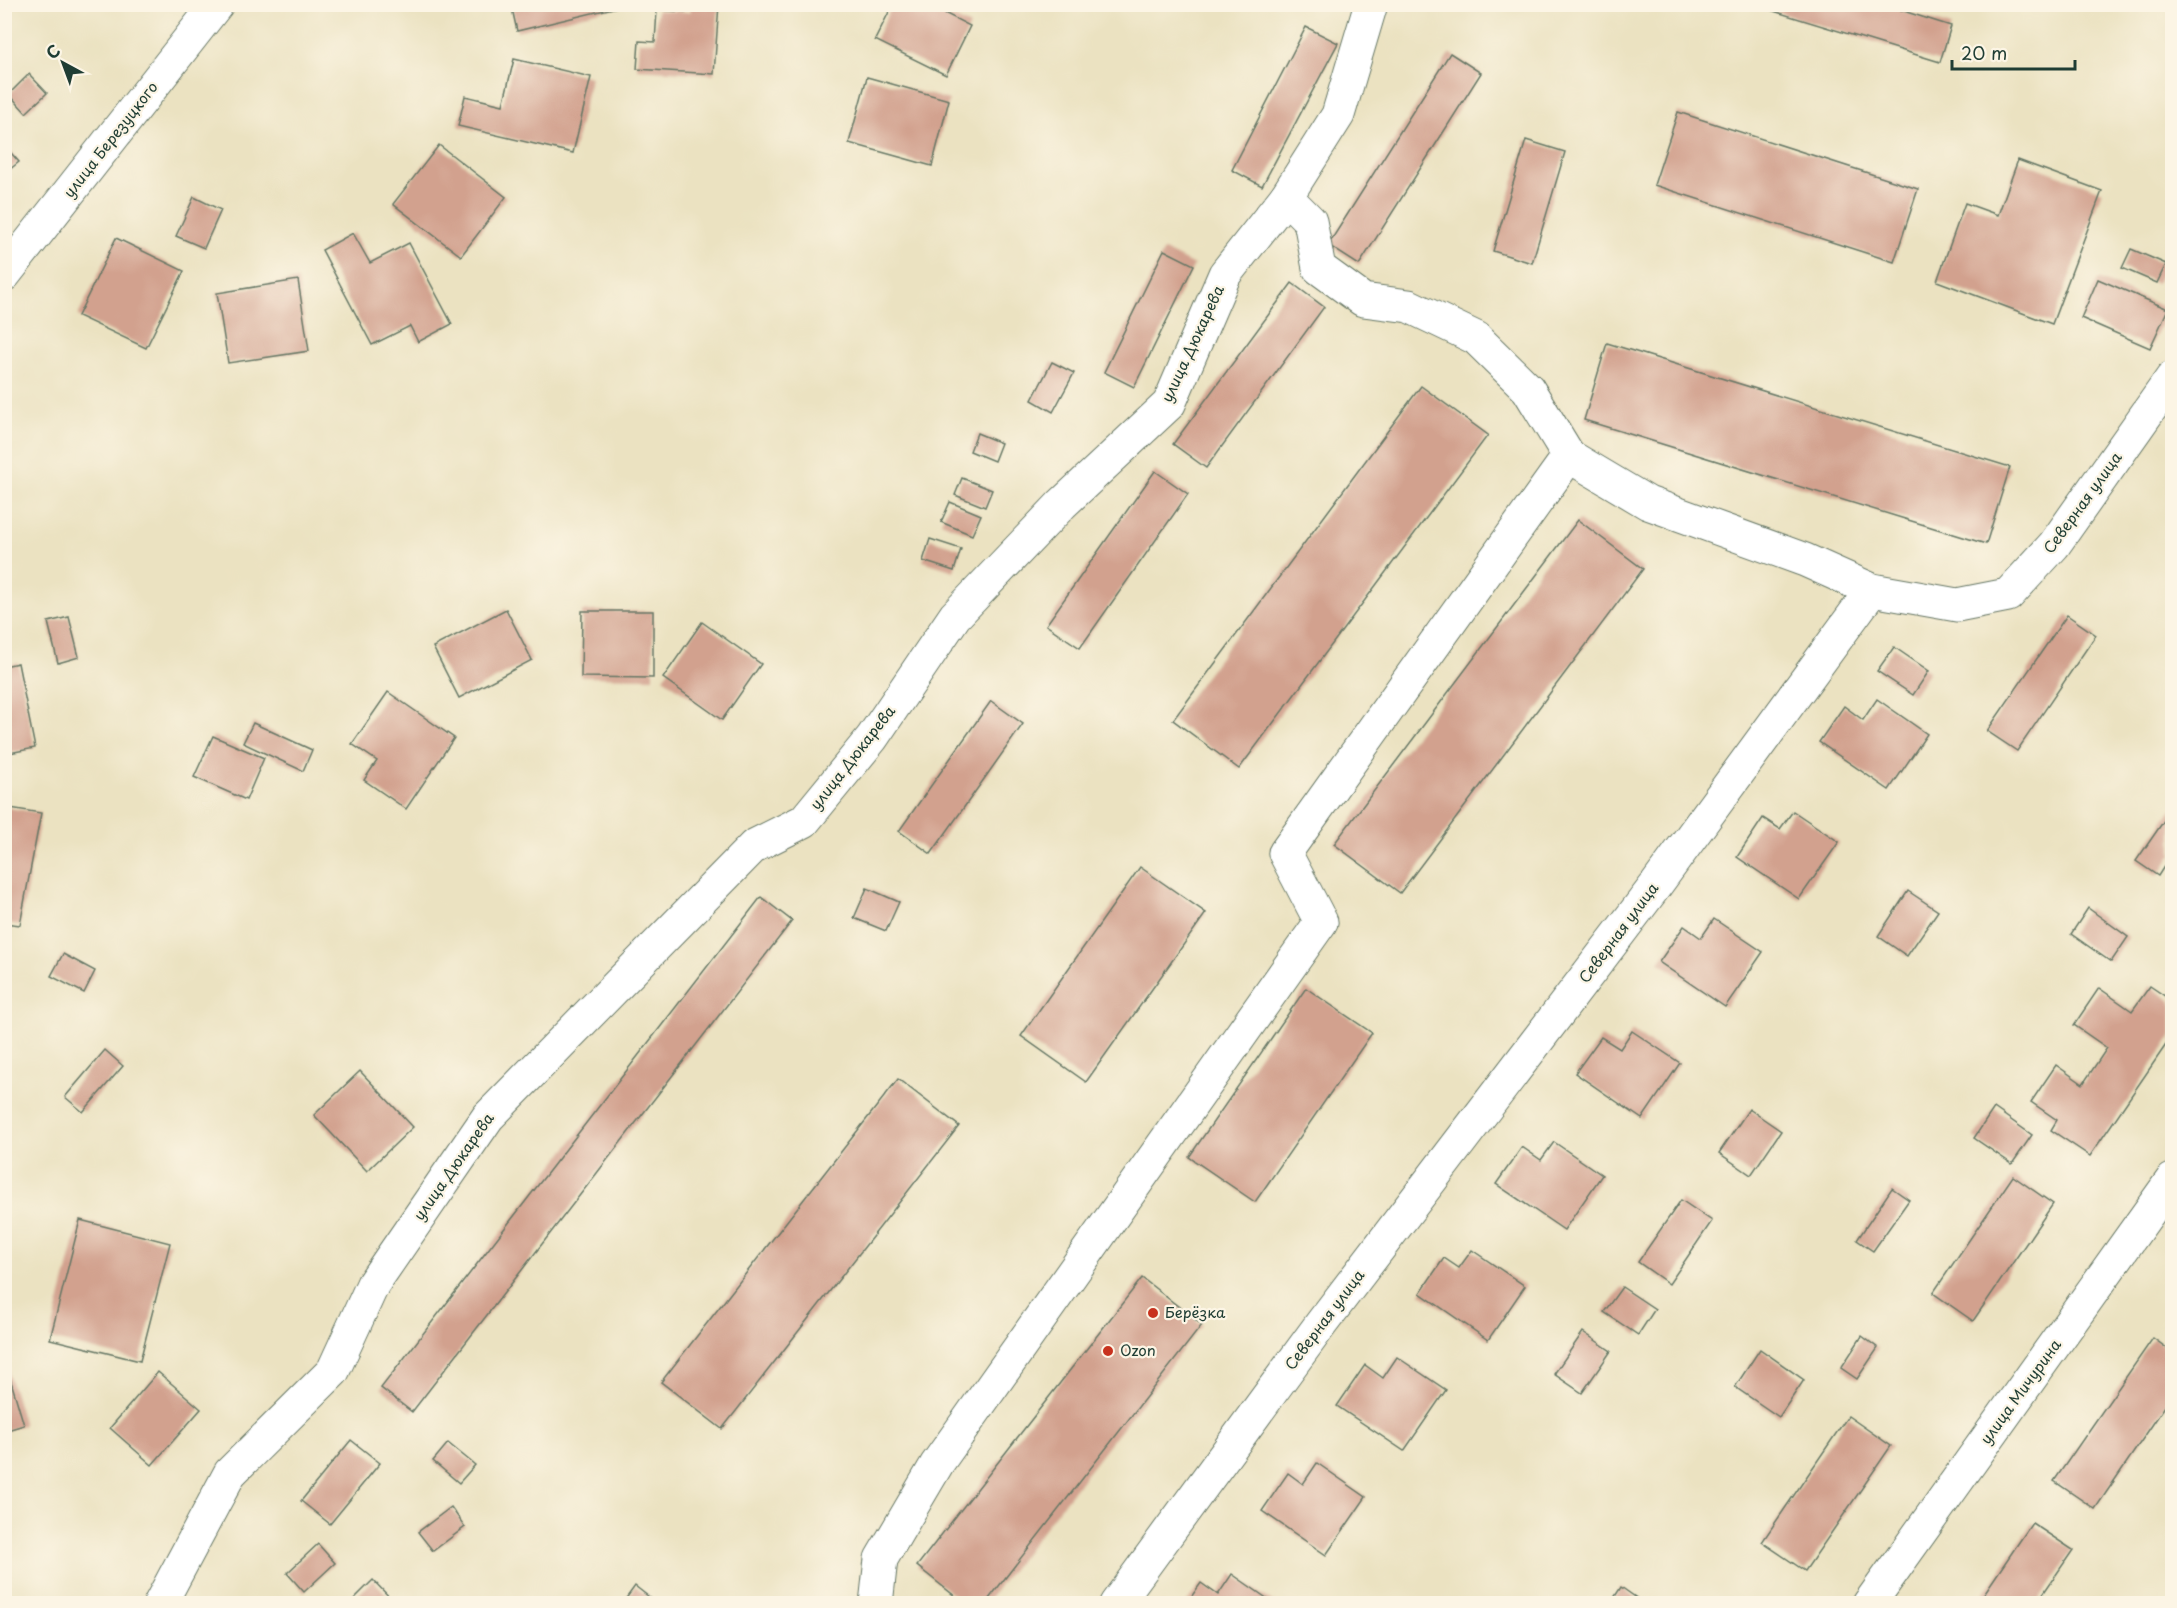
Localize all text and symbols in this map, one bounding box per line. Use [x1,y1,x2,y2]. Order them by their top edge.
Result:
north arrow [33,33,93,93]
scale bar [1952,33,2075,71]
text: С [40,38,65,64]
text: 20 m [1961,39,2007,66]
street label: улица Березуцкого [57,76,163,202]
street label: улица Дюкарева [1154,280,1229,406]
street label: Северная улица [2037,446,2127,558]
street label: улица Дюкарева [804,699,900,814]
street label: Северная улица [1572,877,1664,987]
street label: улица Дюкарева [407,1107,499,1225]
street label: Северная улица [1278,1264,1370,1374]
place label: Берёзка [1165,1300,1226,1323]
marker: Берёзка [1146,1306,1160,1320]
street label: улица Мичурина [1974,1333,2066,1448]
place label: Ozon [1120,1338,1156,1361]
marker: Ozon [1101,1344,1115,1358]

